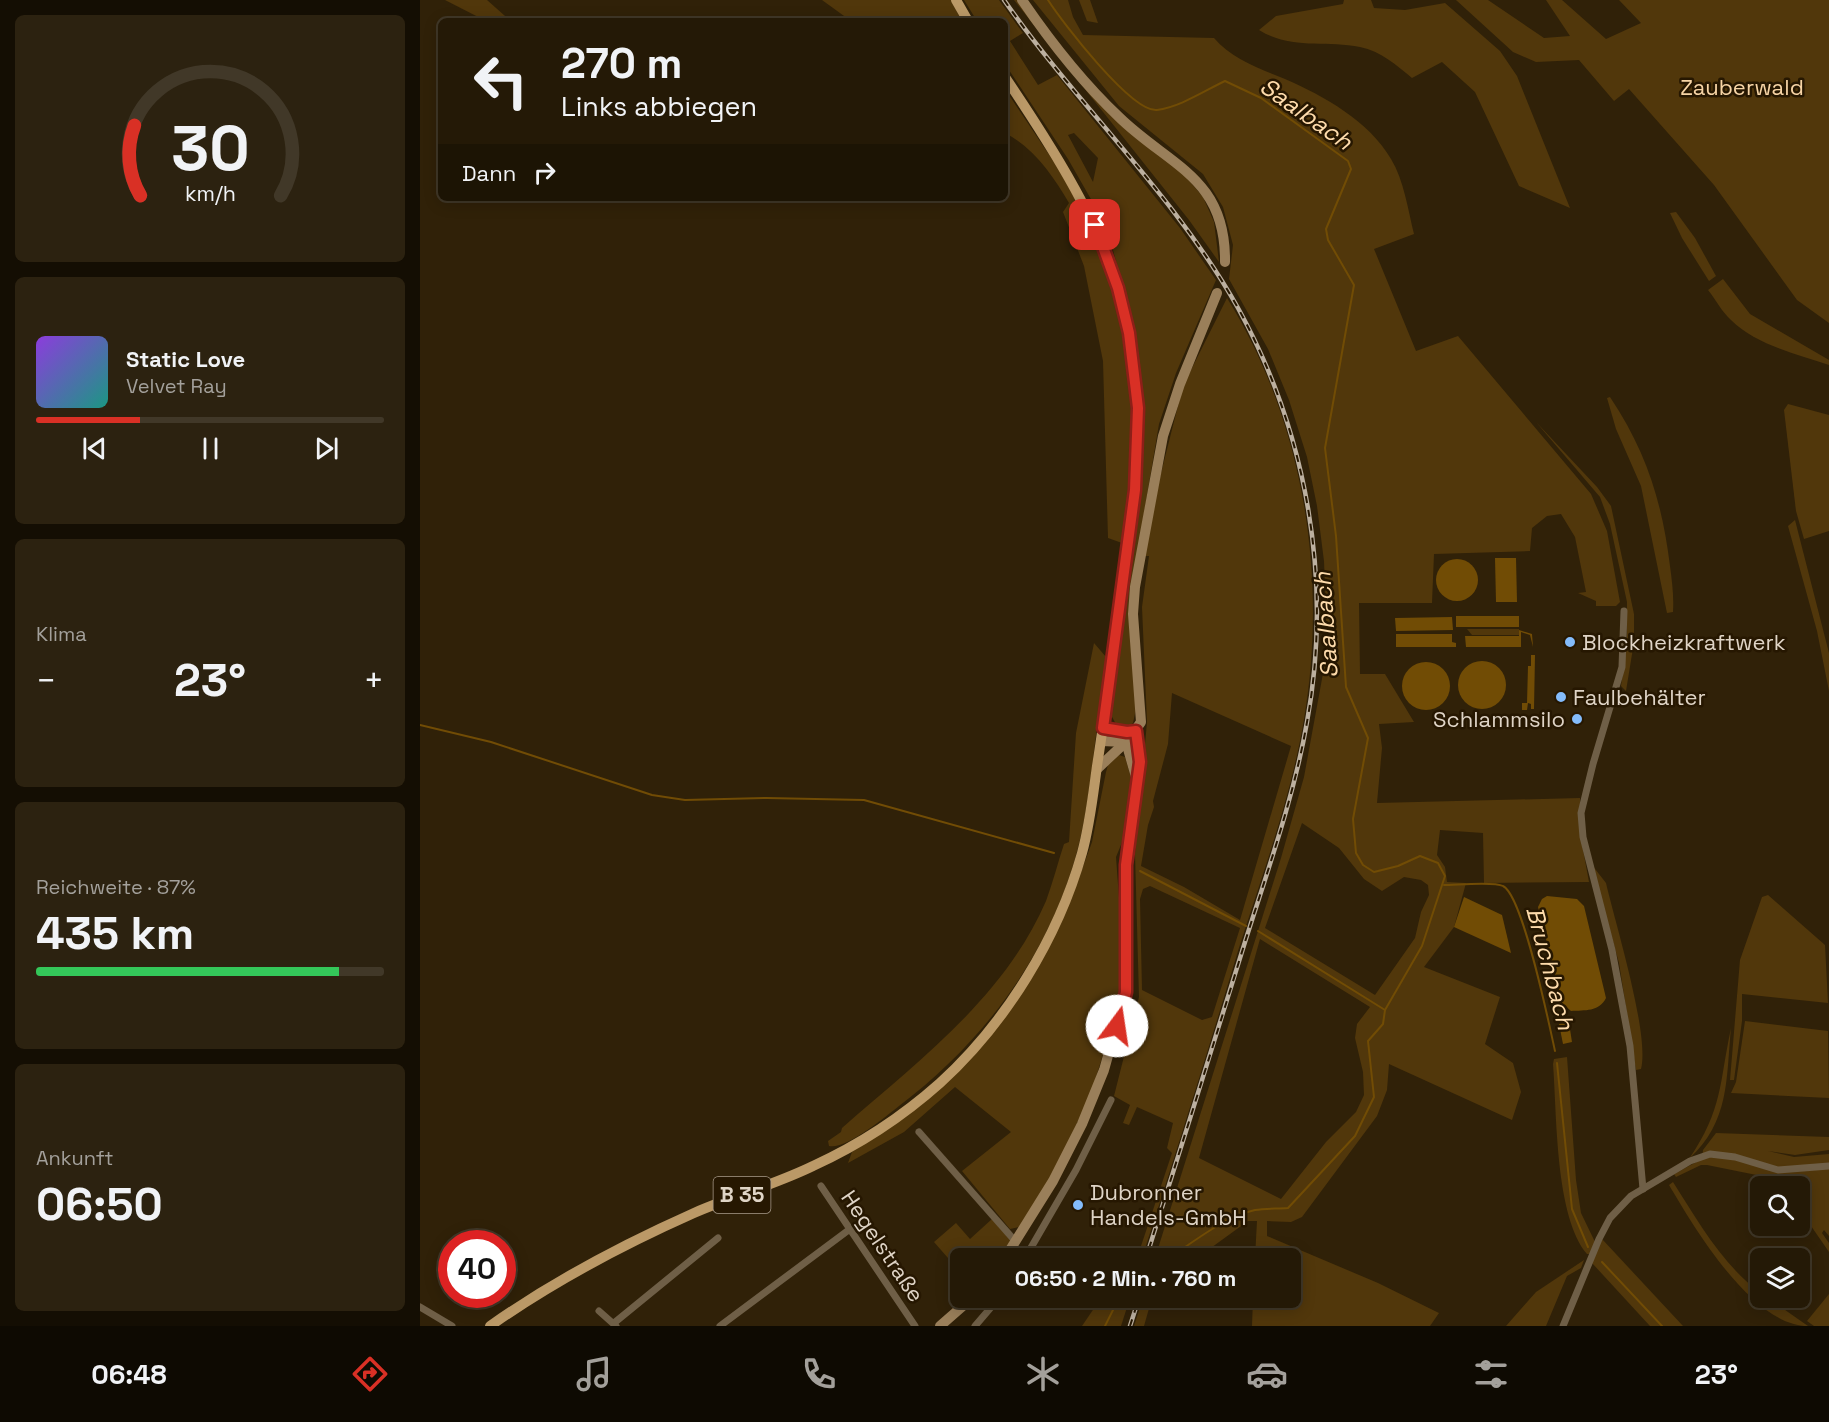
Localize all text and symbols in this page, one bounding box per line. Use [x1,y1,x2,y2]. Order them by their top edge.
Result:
text: 270 m [561,37,682,90]
icon: left [462,42,540,120]
water label: Saalbach [1254,70,1360,157]
park label: Zauberwald [1680,73,1804,101]
text: Links abbiegen [561,89,757,124]
text: 30 [171,109,249,188]
icon: right [528,156,561,189]
text: Dann [462,159,516,187]
text: km/h [184,180,236,207]
pin [1069,199,1120,250]
icon: arrive [1078,208,1111,241]
text: Static Love [126,345,245,373]
text: Velvet Ray [126,373,227,399]
icon: previous [78,432,111,465]
icon: pause [194,432,227,465]
icon: next [310,432,343,465]
water label: Saalbach [1306,570,1345,679]
text: Klima [36,621,87,647]
place label: Blockheizkraftwerk [1582,628,1786,656]
marker: Blockheizkraftwerk [1563,635,1577,649]
text: 23° [174,652,246,709]
text: − [36,660,56,702]
text: + [364,660,384,702]
place label: Faulbehälter [1573,683,1706,711]
marker: Faulbehälter [1554,690,1568,704]
place label: Schlammsilo [1433,705,1565,733]
marker: Schlammsilo [1570,712,1584,726]
text: Reichweite · 87% [36,874,196,900]
water label: Bruchbach [1519,903,1582,1034]
text: 435 km [36,905,194,962]
position arrow [1085,994,1149,1058]
text: Ankunft [36,1145,114,1171]
text: 06:50 [36,1176,163,1233]
map controls [1750,1176,1810,1308]
button: search [1750,1176,1810,1236]
road number: B 35 [714,1177,770,1213]
place label: Dubronner Handels-GmbH [1090,1178,1247,1231]
street label: Hegelstraße [835,1185,931,1307]
marker: Dubronner Handels-GmbH [1071,1198,1085,1212]
speed limit sign: 40 [438,1230,516,1308]
button: layers [1750,1248,1810,1308]
text: 06:50 · 2 Min. · 760 m [1015,1264,1236,1292]
icon: directions [349,1353,391,1395]
icon: music [573,1353,615,1395]
icon: phone [798,1353,840,1395]
icon: climate [1022,1353,1064,1395]
icon: car [1246,1353,1288,1395]
icon: filters [1470,1353,1512,1395]
text: 06:48 [91,1357,167,1392]
text: 23° [1695,1357,1738,1392]

